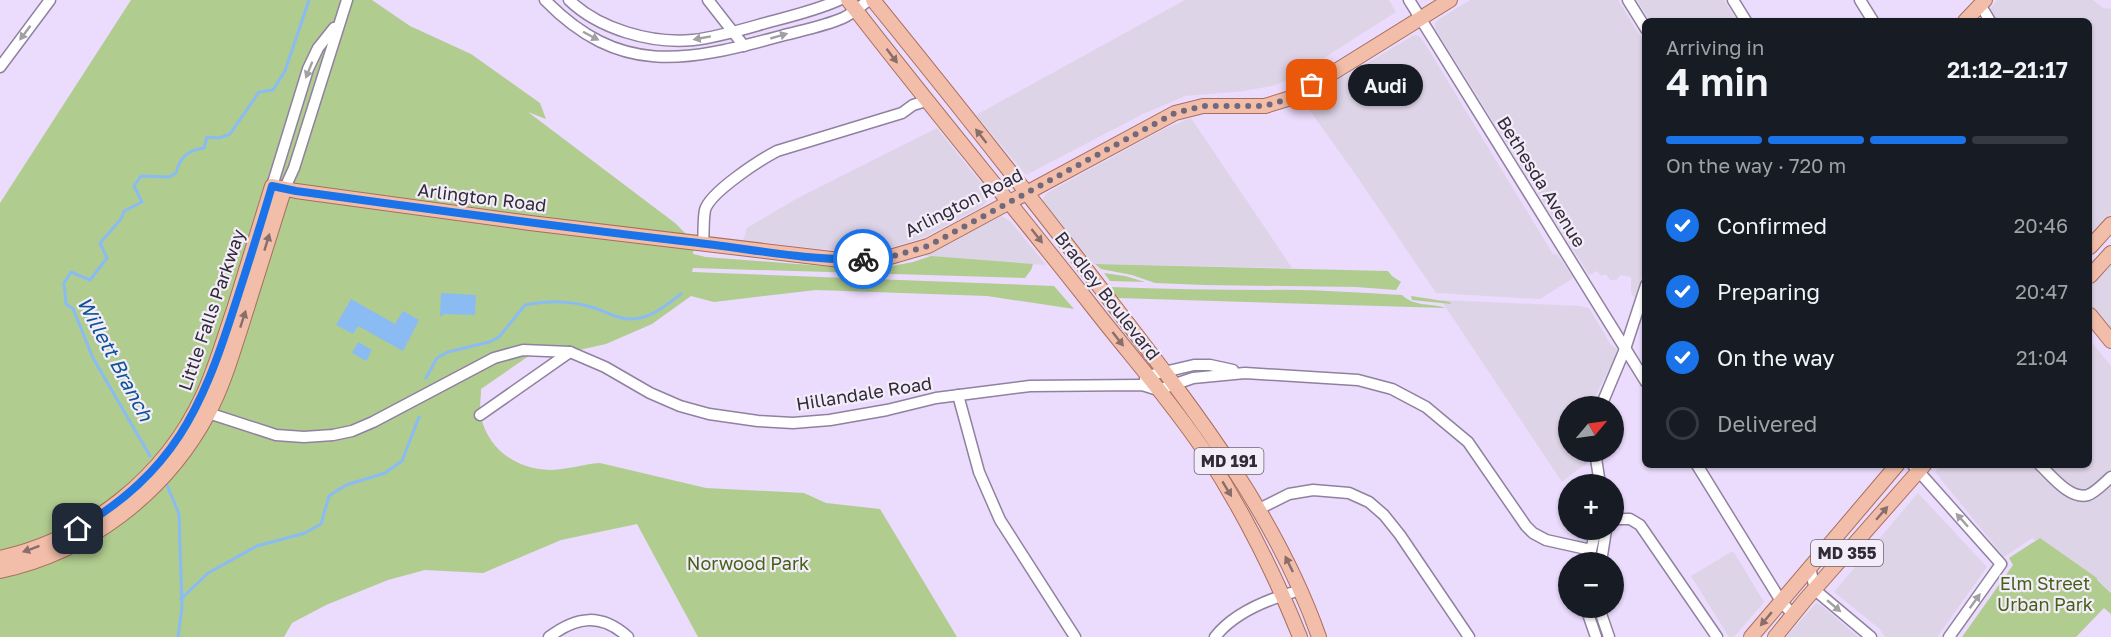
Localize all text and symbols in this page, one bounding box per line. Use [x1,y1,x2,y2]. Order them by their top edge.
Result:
one-way arrow [19,25,31,41]
one-way arrow [583,31,600,41]
one-way arrow [770,31,788,40]
one-way arrow [692,34,711,43]
text: Arriving in [1666,35,1764,59]
one-way arrow [886,48,898,64]
text: 21:12–21:17 [1947,56,2068,83]
text: 4 min [1666,58,1769,105]
pin [1286,59,1337,110]
one-way arrow [304,61,314,79]
callout: Audi [1348,64,1423,106]
icon: bag [1295,68,1328,101]
text: Audi [1364,73,1407,97]
street label: Bethesda Avenue [1493,112,1591,251]
one-way arrow [976,128,988,143]
text: On the way · 720 m [1666,153,1846,177]
street label: Arlington Road [901,163,1026,241]
street label: Arlington Road [417,178,548,216]
icon: check [1666,209,1699,242]
text: Confirmed [1717,212,1827,239]
text: 20:46 [2014,213,2068,237]
street label: Little Falls Parkway [173,226,249,393]
street label: Bradley Boulevard [1051,227,1165,364]
one-way arrow [1030,228,1043,244]
courier [833,229,893,289]
one-way arrow [263,233,273,251]
icon: bike [847,243,880,276]
icon: check [1666,275,1699,308]
text: Preparing [1717,278,1820,305]
text: 20:47 [2015,279,2068,303]
water label: Willett Branch [73,292,159,425]
one-way arrow [239,310,249,328]
one-way arrow [1111,331,1124,347]
icon: check [1666,341,1699,374]
text: On the way [1717,344,1835,371]
text: 21:04 [2016,345,2068,369]
street label: Hillandale Road [794,371,933,415]
north arrow [1558,396,1624,462]
map controls [1558,396,1624,618]
text: Delivered [1717,410,1817,437]
road number: MD 191 [1194,448,1264,474]
button: + [1558,474,1624,540]
one-way arrow [1222,481,1232,498]
pin [52,503,103,554]
one-way arrow [1875,506,1888,521]
icon: home [61,512,94,545]
one-way arrow [1955,513,1969,528]
road number: MD 355 [1811,540,1883,566]
one-way arrow [22,545,40,554]
park label: Norwood Park [687,552,809,574]
button: − [1558,552,1624,618]
one-way arrow [1284,555,1293,572]
park label: Elm Street Urban Park [1997,572,2093,615]
one-way arrow [1969,593,1981,609]
one-way arrow [1826,599,1841,612]
one-way arrow [1760,611,1773,626]

